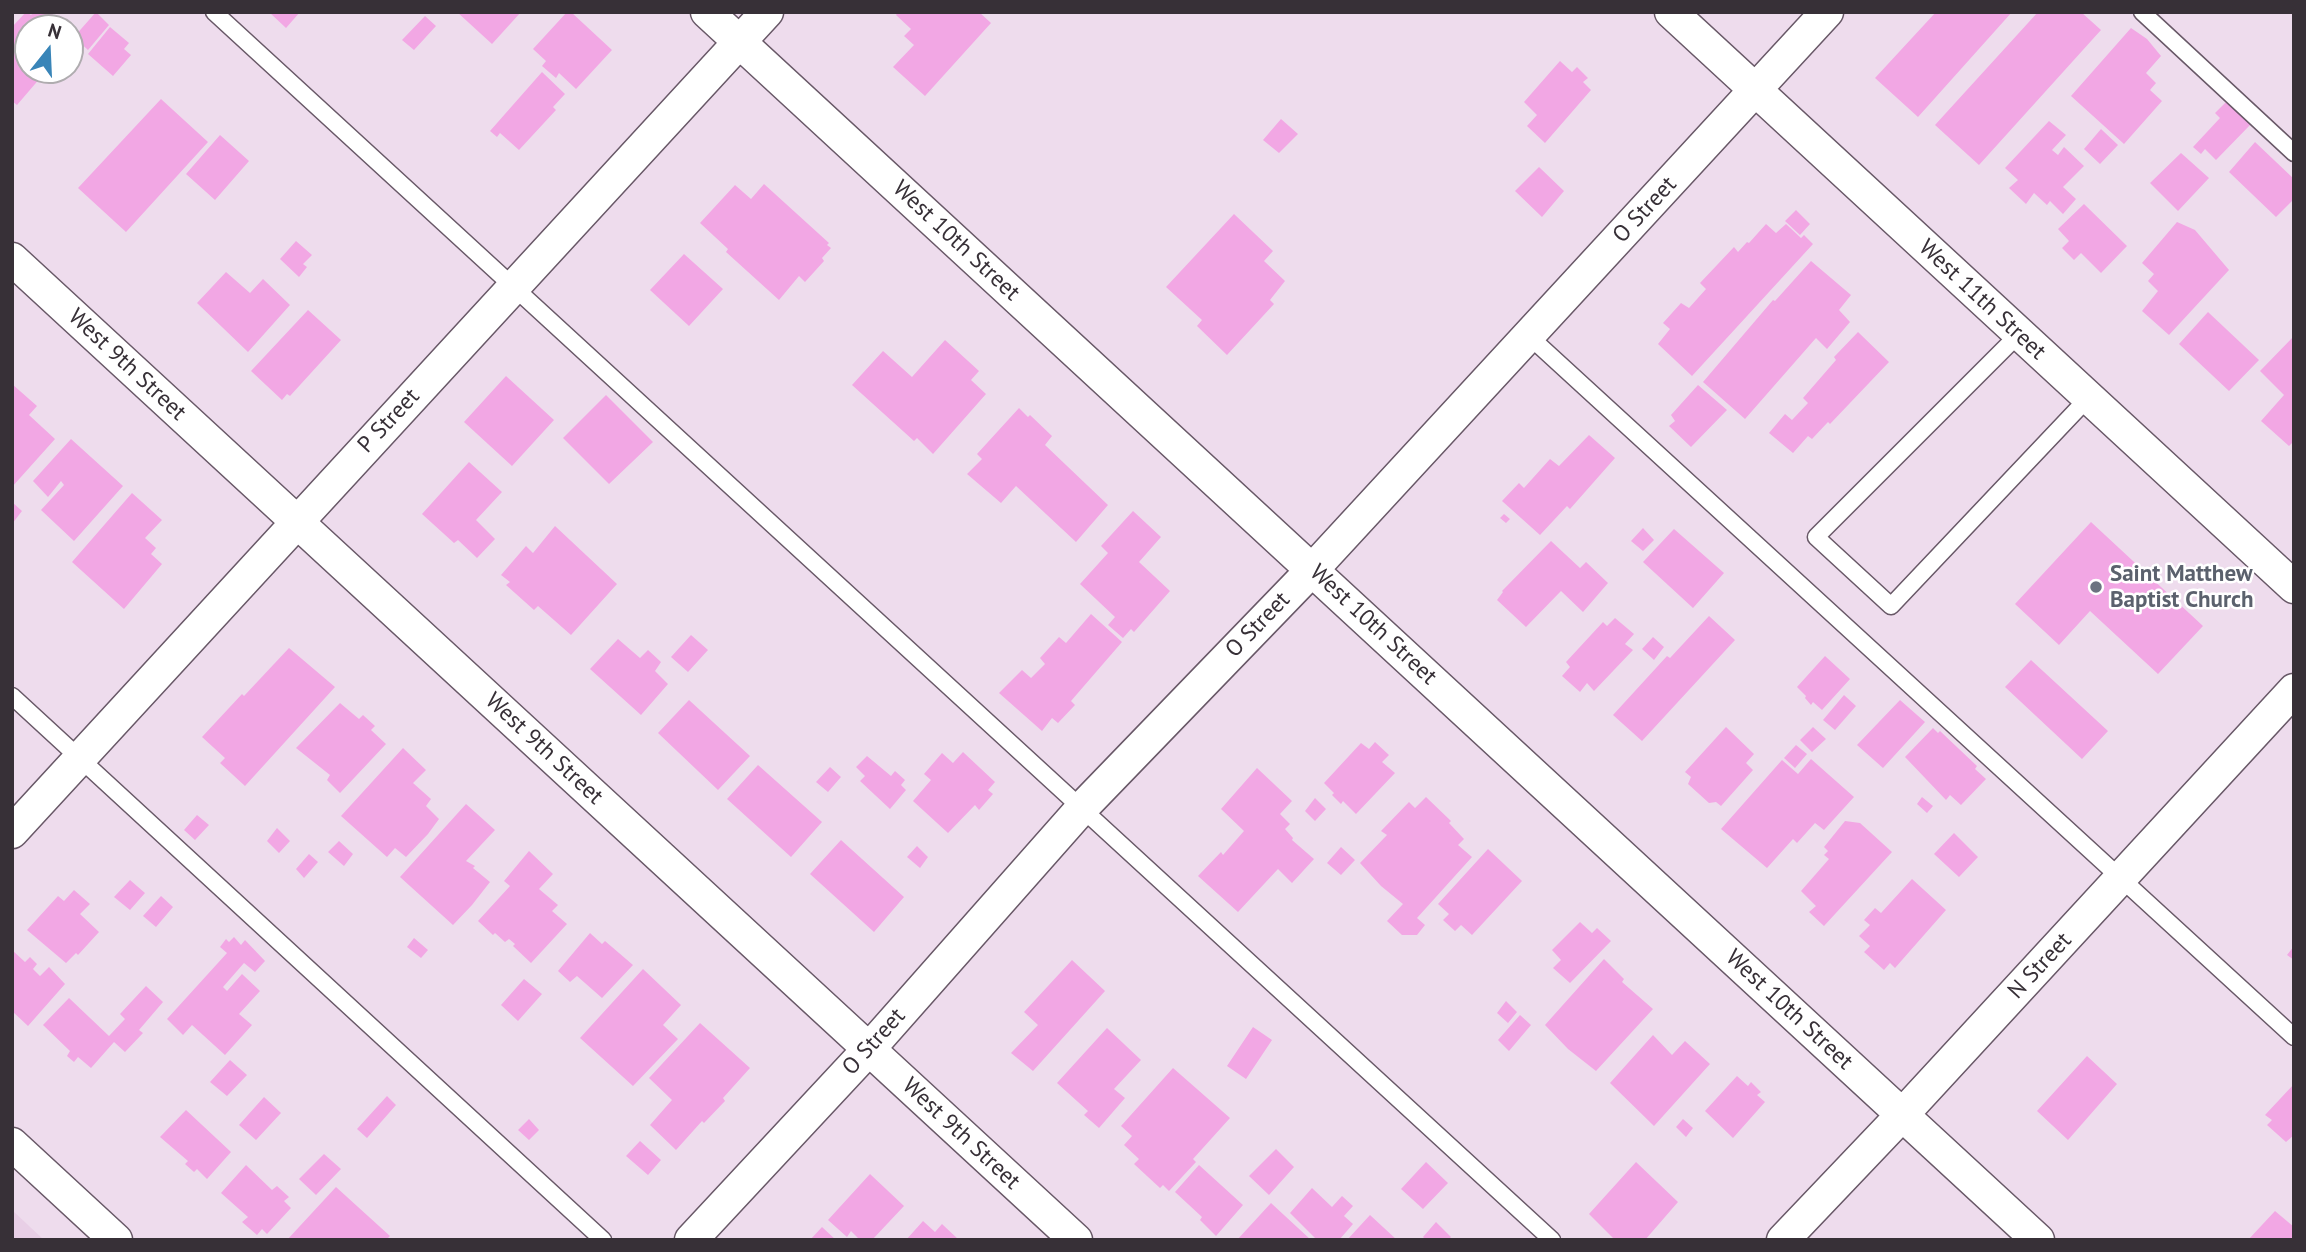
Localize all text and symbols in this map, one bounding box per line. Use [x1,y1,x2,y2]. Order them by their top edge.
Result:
north arrow [14,14,84,84]
text: N [45,18,65,44]
street label: O Street [1607,171,1683,249]
street label: West 10th Street [887,175,1025,307]
street label: West 11th Street [1913,234,2051,366]
street label: West 9th Street [62,303,192,427]
street label: P Street [352,383,426,459]
street label: West 10th Street [1304,559,1442,691]
place label: Saint Matthew Baptist Church [2110,560,2254,614]
marker: Saint Matthew Baptist Church [2088,579,2104,595]
street label: O Street [1220,586,1296,664]
street label: West 9th Street [479,687,609,811]
street label: N Street [2003,927,2077,1005]
street label: West 10th Street [1720,944,1858,1076]
street label: O Street [837,1003,911,1081]
street label: West 9th Street [896,1072,1026,1196]

